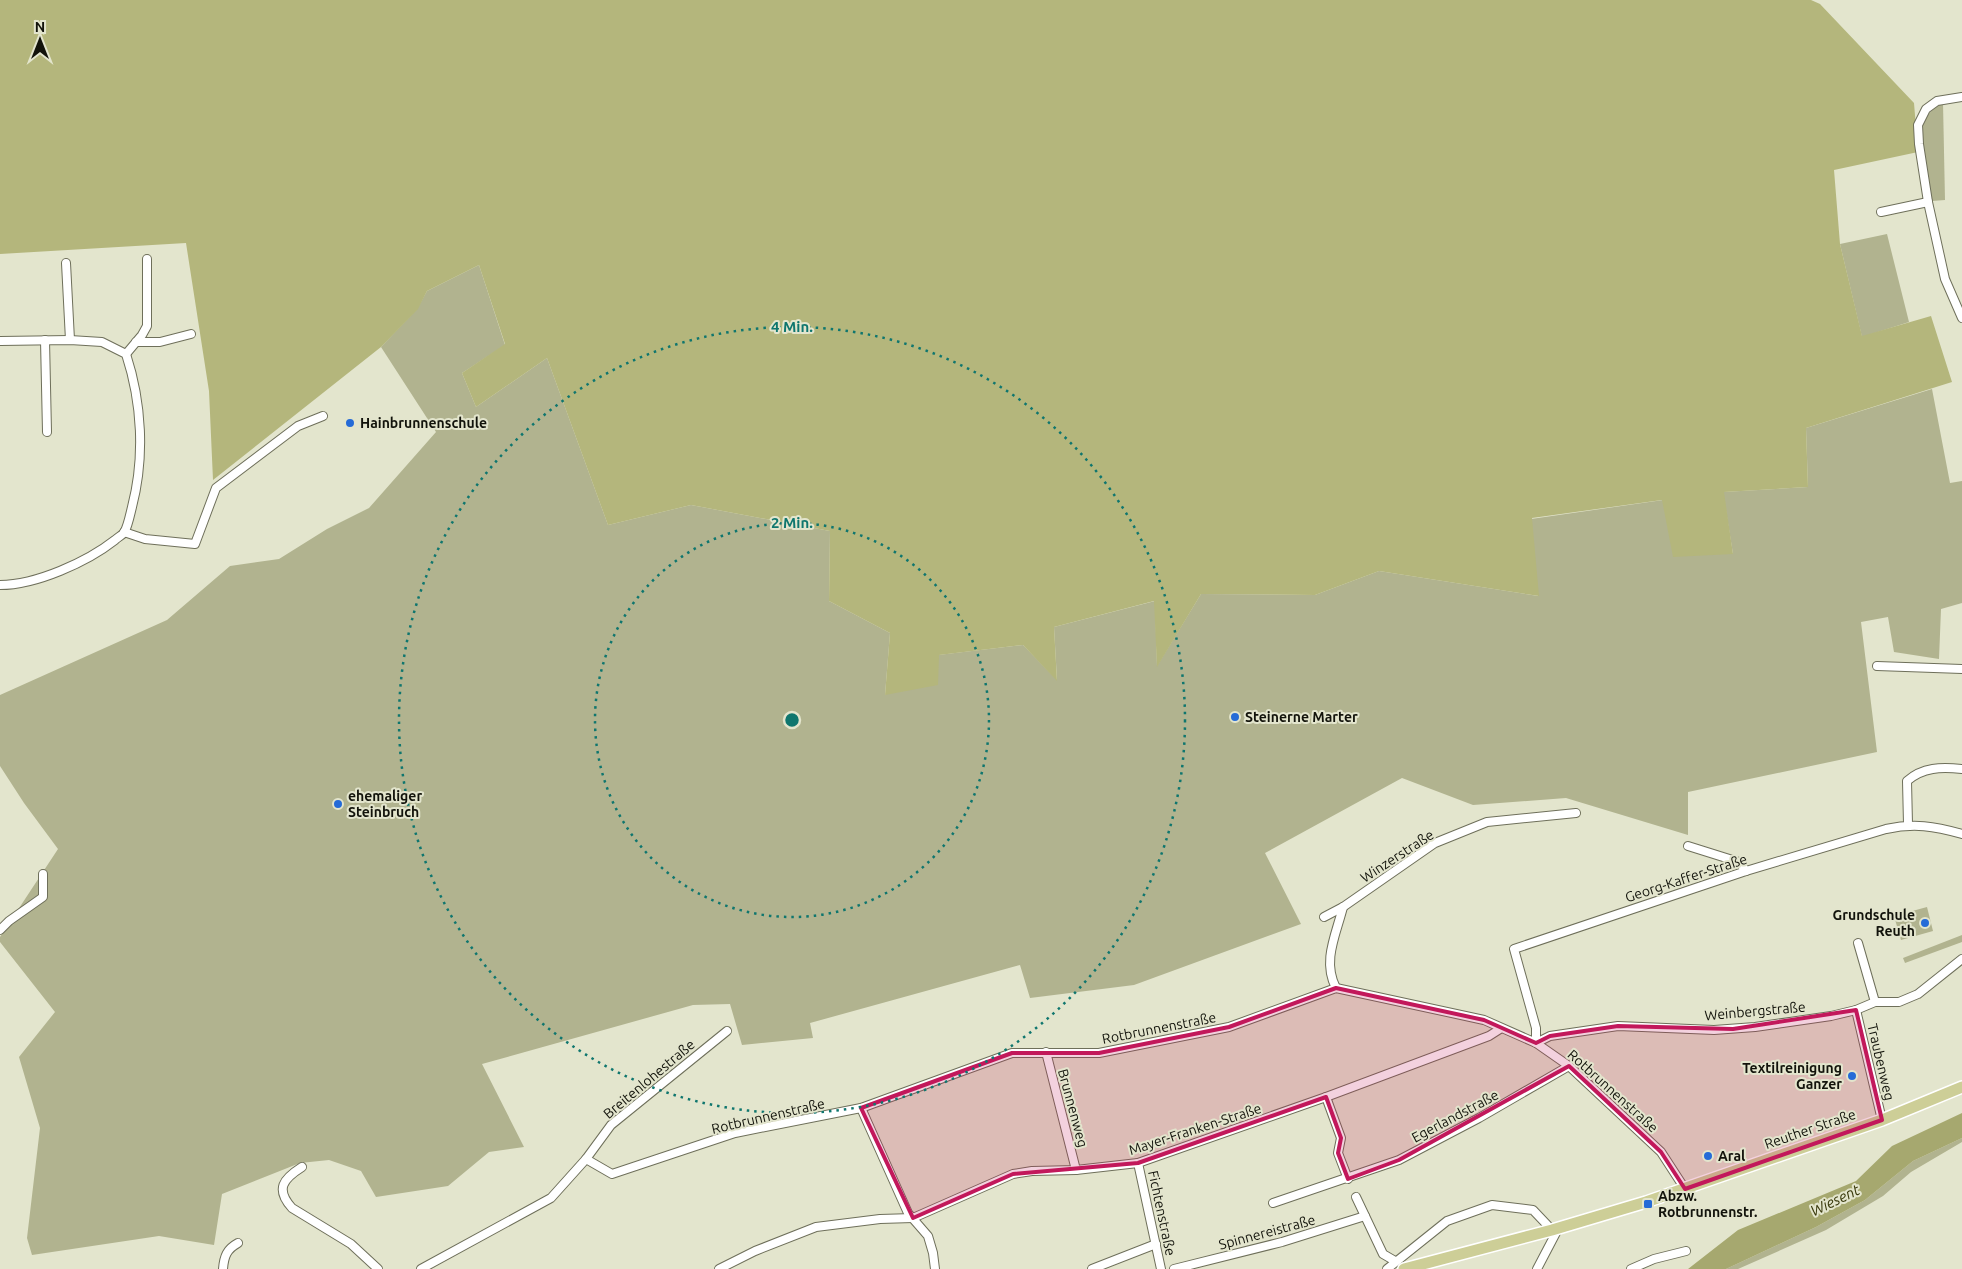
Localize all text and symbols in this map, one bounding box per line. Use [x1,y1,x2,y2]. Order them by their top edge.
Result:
north arrow [15,15,65,65]
text: N [35,19,45,35]
text: 4 Min. [771,318,813,335]
place label: Hainbrunnenschule [360,415,487,431]
marker: Hainbrunnenschule [344,417,356,429]
text: 2 Min. [771,514,813,531]
place label: Steinerne Marter [1245,709,1358,725]
centre of rings [783,711,801,729]
marker: Steinerne Marter [1229,711,1241,723]
place label: ehemaliger Steinbruch [348,788,422,820]
marker: ehemaliger Steinbruch [332,798,344,810]
street label: Winzerstraße [1357,826,1437,886]
street label: Georg-Kaffer-Straße [1623,851,1749,905]
place label: Grundschule Reuth [1833,907,1915,939]
marker: Grundschule Reuth [1919,917,1931,929]
street label: Weinbergstraße [1704,999,1806,1023]
street label: Rotbrunnenstraße [1101,1009,1217,1047]
street label: Traubenweg [1864,1022,1898,1102]
street label: Breitenlohestraße [600,1036,698,1122]
street label: Rotbrunnenstraße [1565,1046,1661,1136]
place label: Textilreinigung Ganzer [1742,1060,1842,1092]
street label: Brunnenweg [1055,1067,1091,1149]
marker: Textilreinigung Ganzer [1846,1070,1858,1082]
street label: Egerlandstraße [1409,1086,1501,1146]
street label: Rotbrunnenstraße [710,1095,826,1137]
street label: Mayer-Franken-Straße [1127,1100,1263,1158]
street label: Reuther Straße [1762,1106,1858,1152]
place label: Aral [1718,1148,1745,1164]
marker: Aral [1702,1150,1714,1162]
street label: Fichtenstraße [1145,1169,1179,1257]
water label: Wiesent [1808,1181,1863,1219]
place label: Abzw. Rotbrunnenstr. [1658,1188,1757,1220]
marker: Abzw. Rotbrunnenstr. [1642,1198,1654,1210]
street label: Spinnereistraße [1217,1211,1317,1253]

